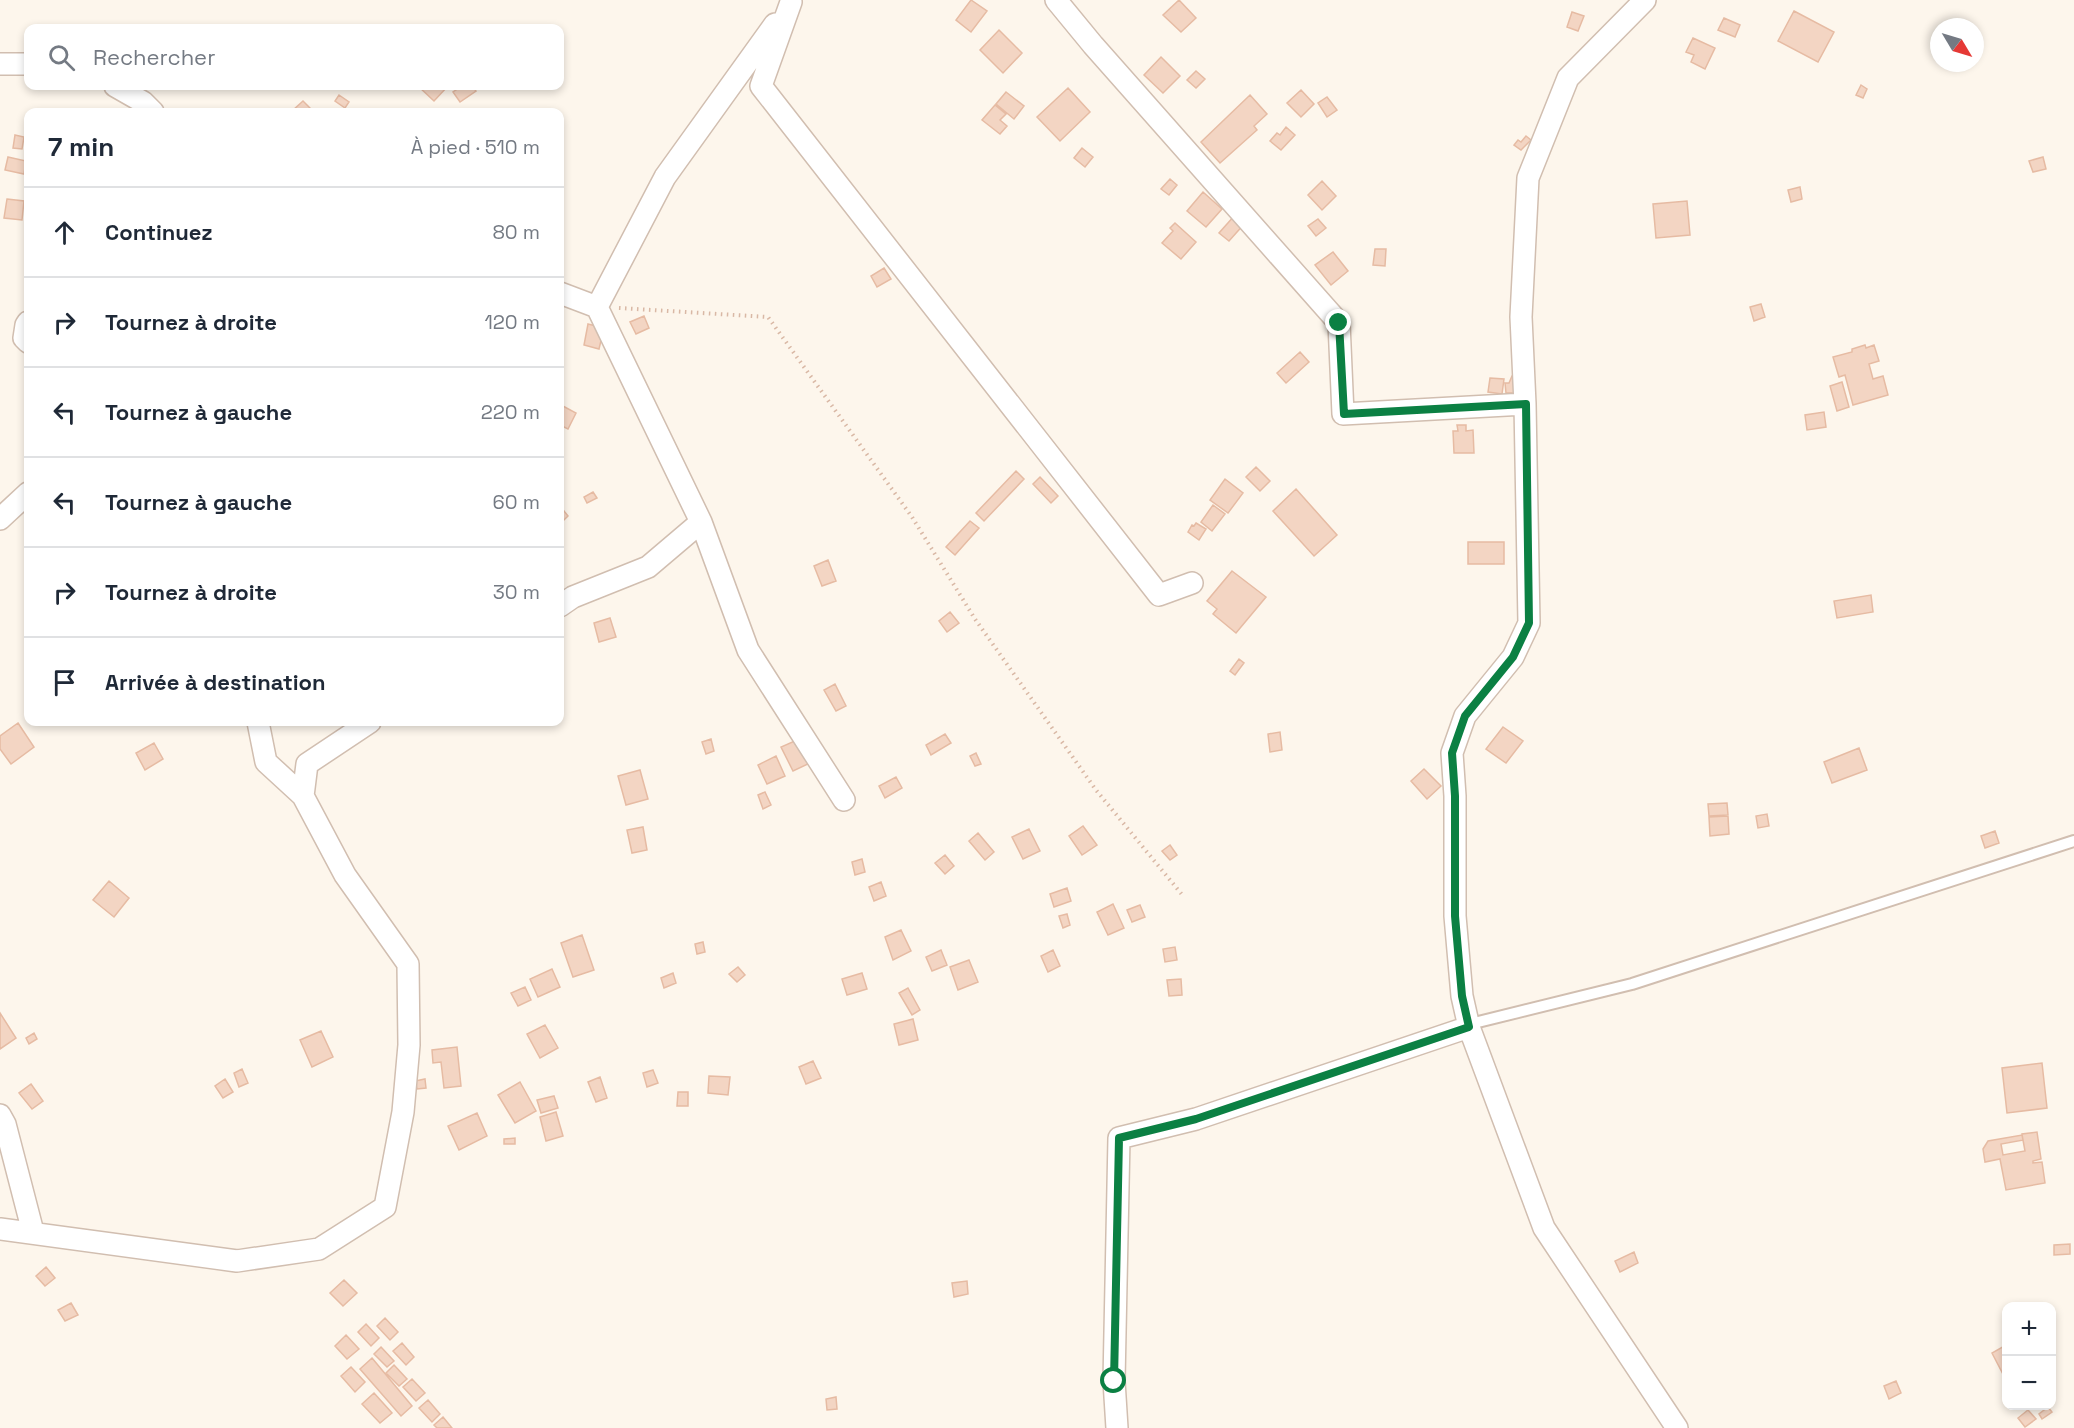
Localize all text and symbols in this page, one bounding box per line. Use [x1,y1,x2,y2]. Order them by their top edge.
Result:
north arrow [1930,18,1984,72]
search box [24,24,564,90]
icon: search [45,41,78,74]
text: Rechercher [93,43,215,71]
text: 7 min [48,130,114,164]
text: À pied · 510 m [411,134,540,160]
icon: ahead [48,216,81,249]
text: Continuez [105,218,213,246]
text: 80 m [492,219,540,245]
icon: right [48,306,81,339]
text: Tournez à droite [105,308,277,336]
text: 120 m [484,309,540,335]
route end [1325,309,1351,335]
icon: left [48,396,81,429]
text: Tournez à gauche [105,398,292,426]
text: 220 m [481,399,540,425]
icon: left [48,486,81,519]
text: Tournez à gauche [105,488,292,516]
text: 60 m [493,489,540,515]
icon: right [48,576,81,609]
text: Tournez à droite [105,578,277,606]
text: 30 m [493,579,540,605]
icon: arrive [48,666,81,699]
text: Arrivée à destination [105,668,326,696]
map controls [2002,1302,2056,1410]
button: + [2002,1302,2056,1356]
button: − [2002,1356,2056,1410]
route start [1100,1367,1126,1393]

